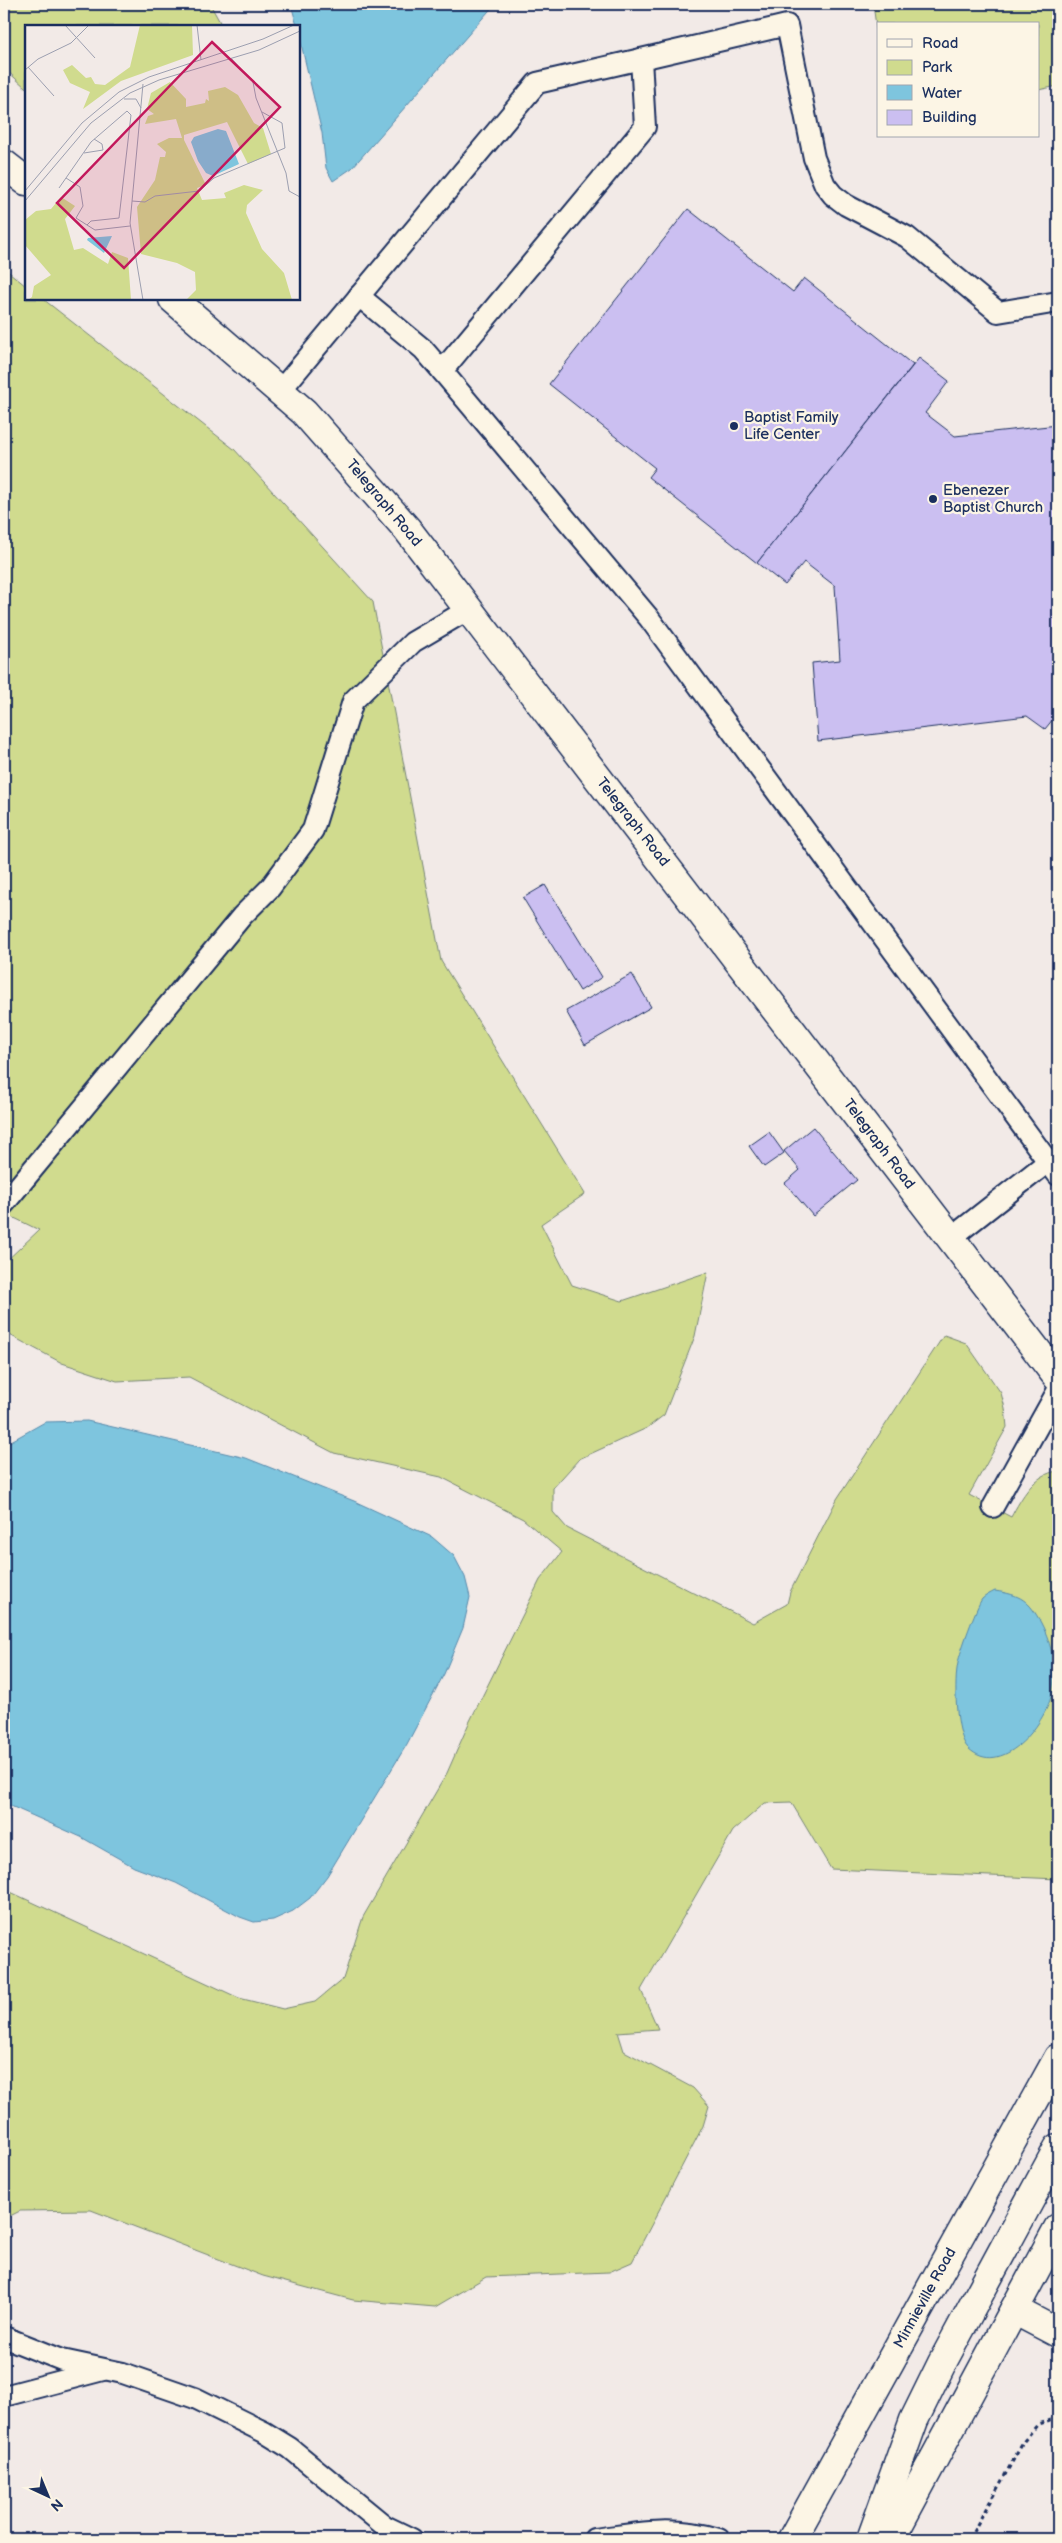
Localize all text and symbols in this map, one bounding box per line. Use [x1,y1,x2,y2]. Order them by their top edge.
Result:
legend [877,22,1040,138]
inset map [25,25,300,300]
text: Road [922,34,958,53]
text: Park [922,58,953,77]
text: Water [922,84,962,103]
text: Building [922,108,977,127]
place label: Baptist Family Life Center [744,408,839,444]
marker: Baptist Family Life Center [728,420,740,432]
street label: Telegraph Road [342,456,426,550]
place label: Ebenezer Baptist Church [943,481,1043,517]
marker: Ebenezer Baptist Church [927,493,939,505]
street label: Telegraph Road [592,774,674,870]
street label: Telegraph Road [839,1095,919,1193]
street label: Minnieville Road [889,2244,961,2352]
north arrow [22,2470,72,2520]
text: N [47,2495,66,2515]

